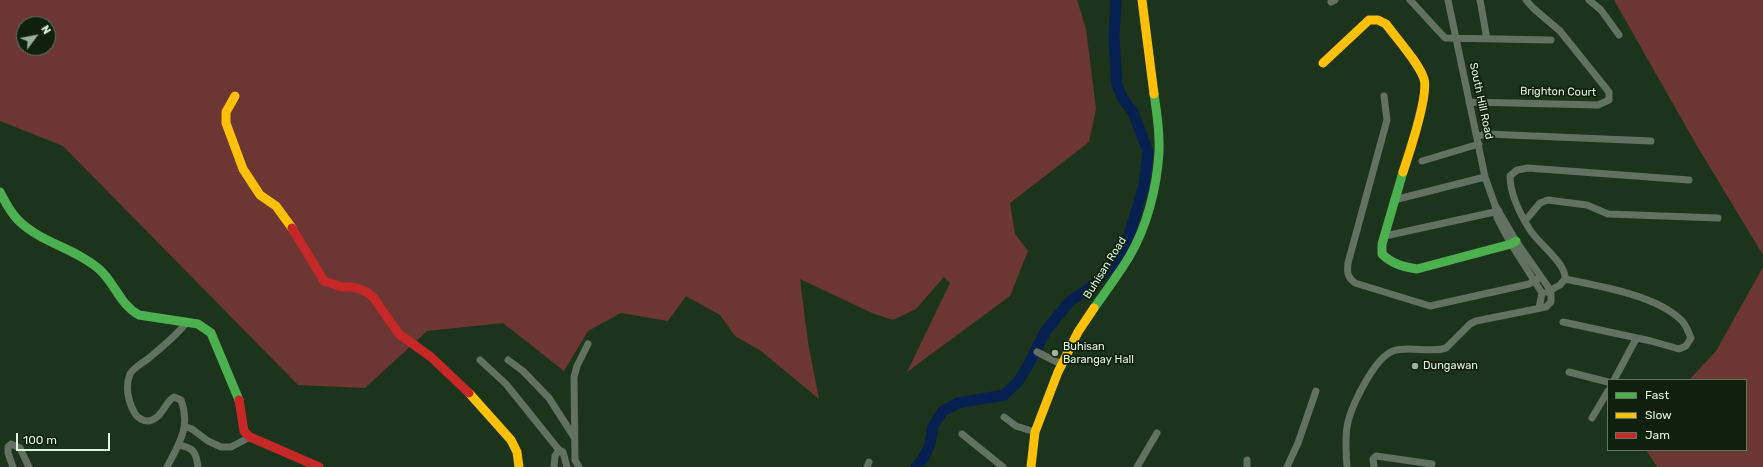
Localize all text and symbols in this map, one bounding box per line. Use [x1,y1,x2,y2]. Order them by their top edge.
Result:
north arrow [16,16,56,56]
text: N [38,23,53,37]
street label: South Hill Road [1466,61,1496,141]
street label: Brighton Court [1520,85,1596,99]
street label: Buhisan Road [1081,235,1129,301]
place label: Buhisan Barangay Hall [1063,340,1134,366]
marker: Buhisan Barangay Hall [1050,348,1060,358]
place label: Dungawan [1423,359,1478,373]
marker: Dungawan [1410,361,1420,371]
legend [1607,379,1747,451]
text: Fast [1645,388,1669,402]
text: Slow [1645,408,1672,422]
scale bar [18,425,112,451]
text: Jam [1645,428,1670,442]
text: 100 m [23,433,57,447]

